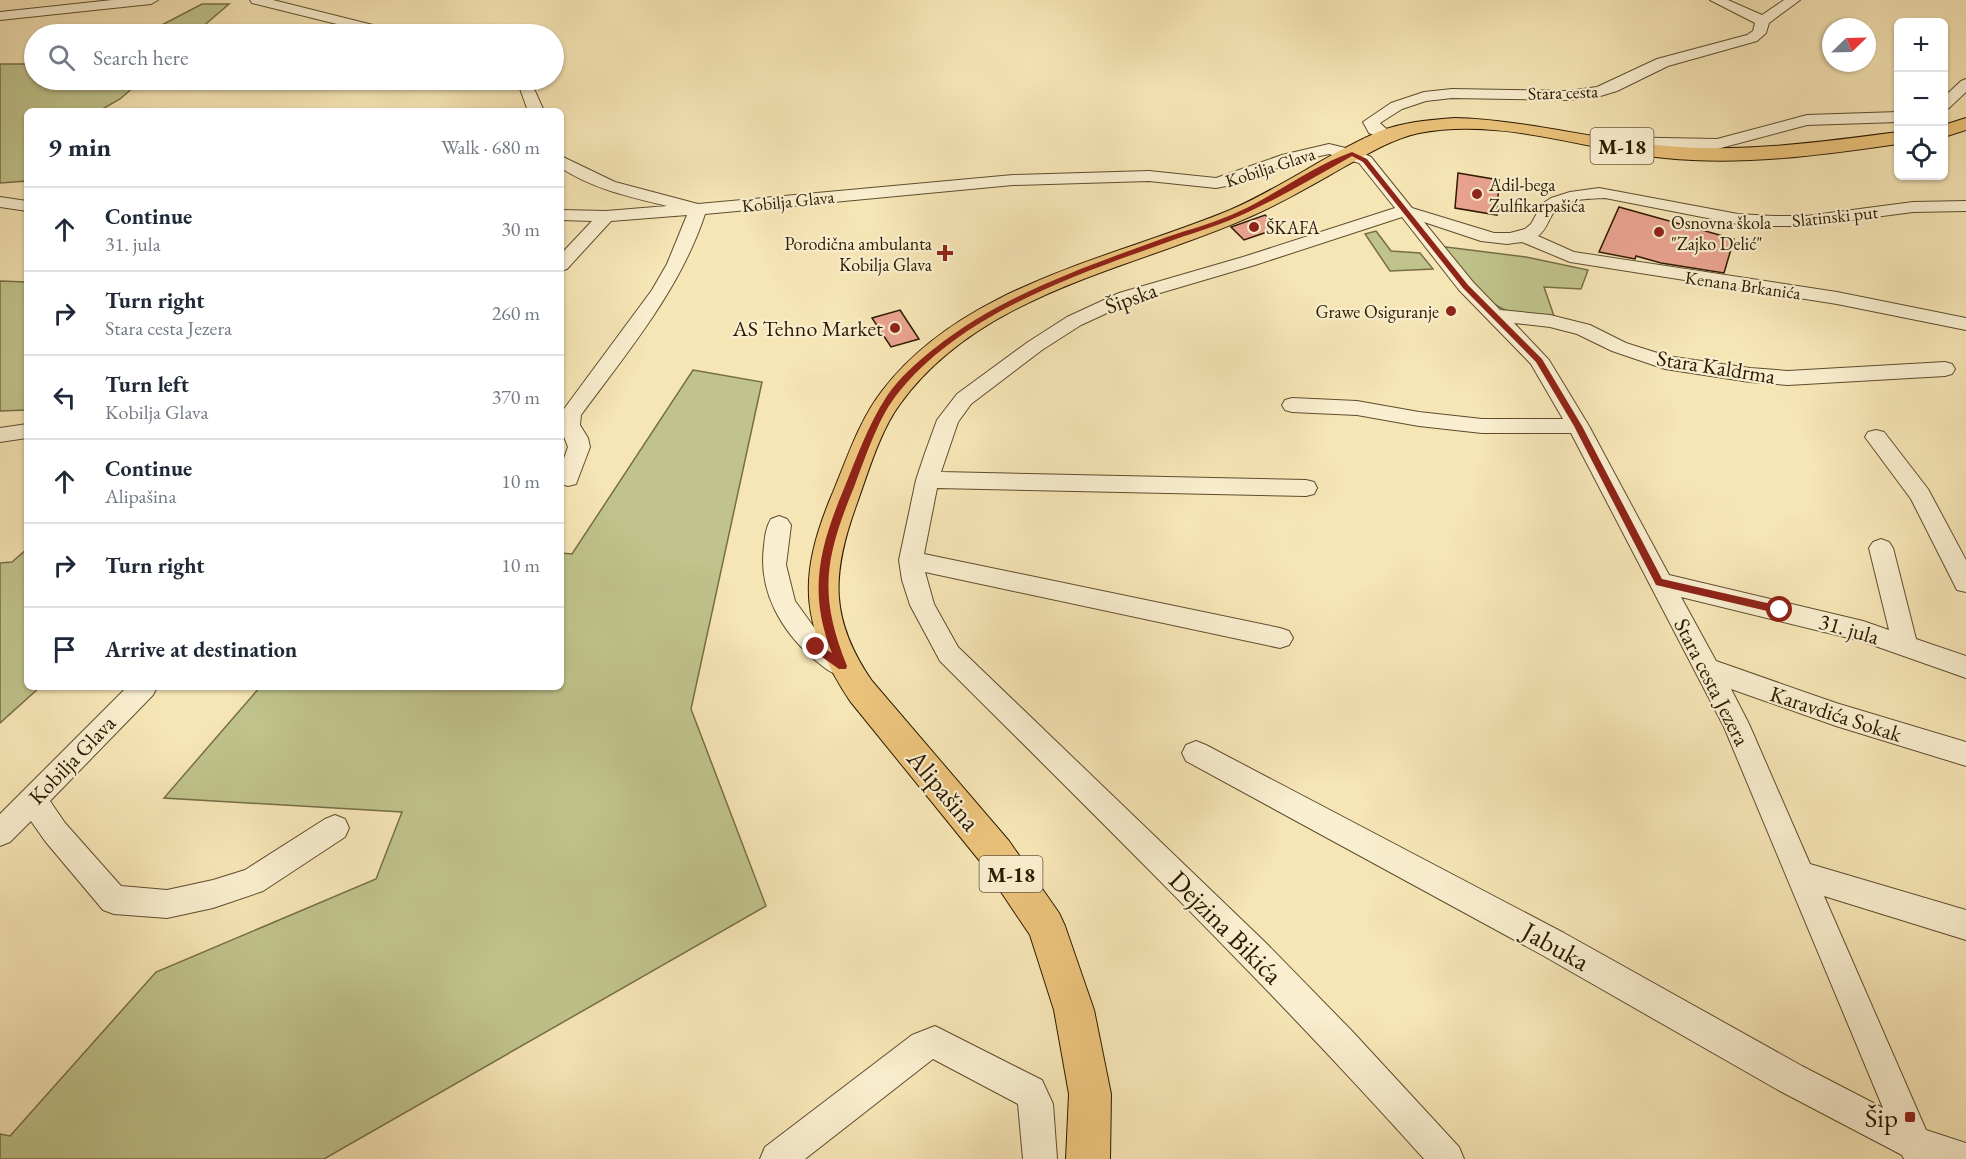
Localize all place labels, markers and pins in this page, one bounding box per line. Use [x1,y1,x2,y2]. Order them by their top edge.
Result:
place label: Adil-bega Zulfikarpašića [1488,173,1586,217]
marker: Adil-bega Zulfikarpašića [1470,187,1484,201]
place label: Osnovna škola "Zajko Delić" [1671,211,1772,255]
place label: ŠKAFA [1266,216,1320,239]
marker: ŠKAFA [1247,220,1261,234]
marker: Osnovna škola "Zajko Delić" [1652,225,1666,239]
place label: Porodična ambulanta Kobilja Glava [784,232,933,276]
marker: Porodična ambulanta Kobilja Glava [936,244,954,262]
place label: Grawe Osiguranje [1315,300,1439,323]
marker: Grawe Osiguranje [1444,304,1458,318]
place label: AS Tehno Market [732,314,883,343]
marker: AS Tehno Market [888,321,902,335]
place label: Šip [1865,1100,1898,1135]
marker: Šip [1903,1110,1917,1124]

